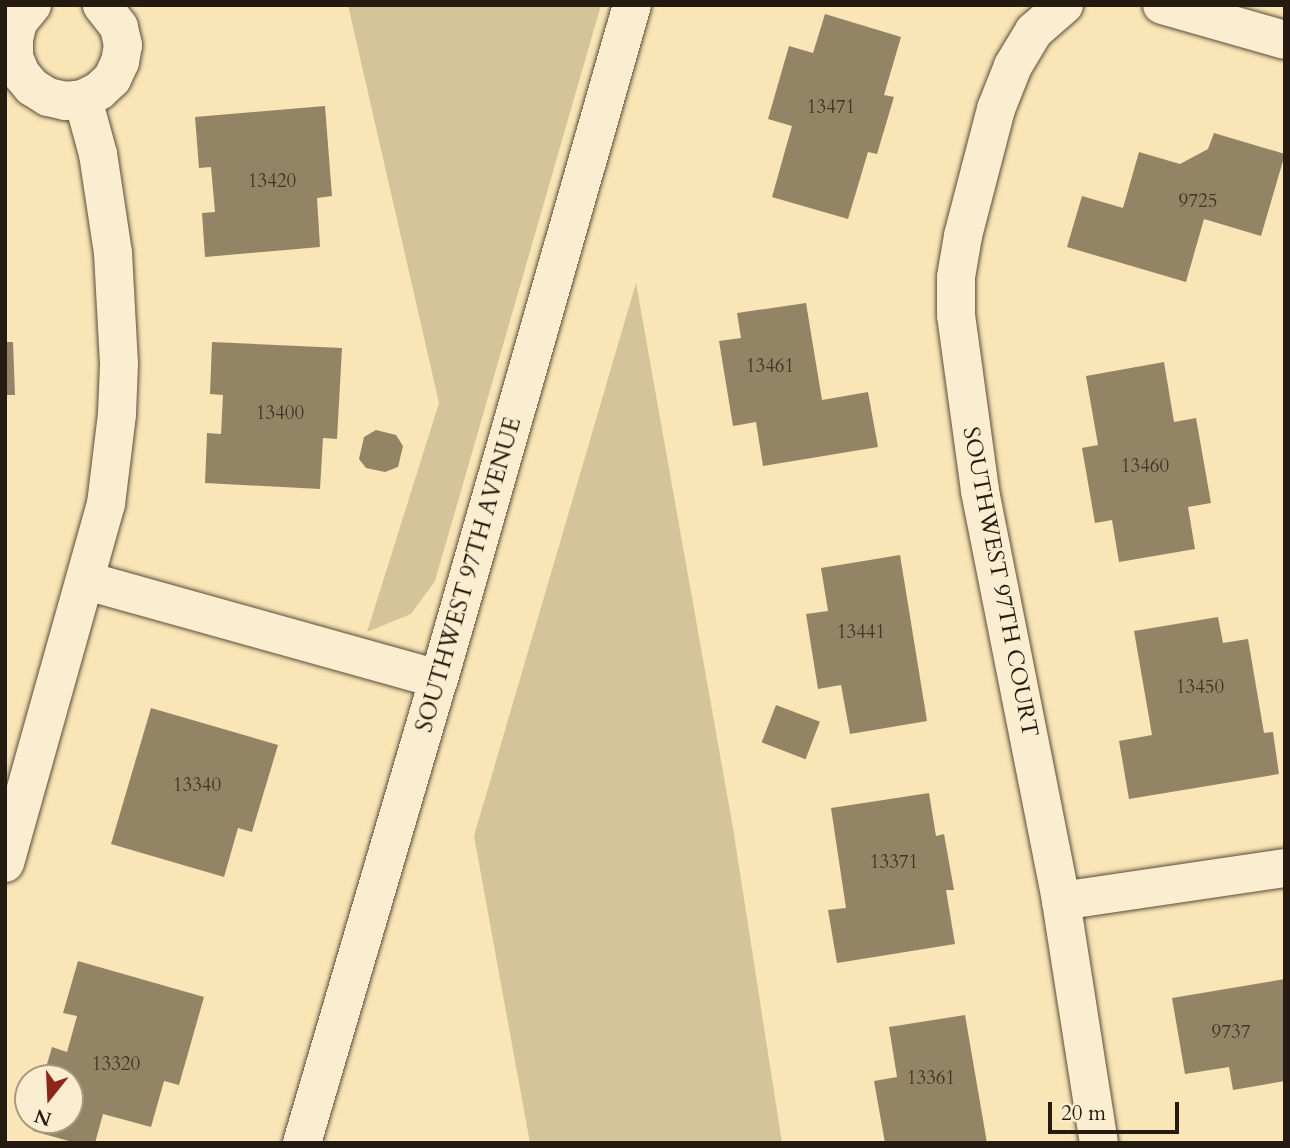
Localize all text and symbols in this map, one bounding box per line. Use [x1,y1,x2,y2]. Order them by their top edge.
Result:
house number: 13471 [807,97,855,119]
house number: 13420 [248,171,296,193]
house number: 9725 [1179,191,1217,213]
house number: 13461 [746,356,794,378]
house number: 13400 [256,403,304,425]
street label: SOUTHWEST 97TH AVENUE [411,414,527,736]
street label: SOUTHWEST 97TH COURT [956,425,1044,739]
house number: 13460 [1121,456,1169,478]
house number: 13441 [837,622,885,644]
house number: 13450 [1176,677,1224,699]
house number: 13340 [173,775,221,797]
house number: 13371 [870,852,918,874]
house number: 9737 [1212,1022,1250,1044]
house number: 13320 [92,1054,140,1076]
north arrow [14,1064,84,1134]
house number: 13361 [907,1068,955,1090]
scale bar [1052,1088,1183,1132]
text: 20 m [1061,1099,1106,1128]
text: N [31,1102,55,1132]

